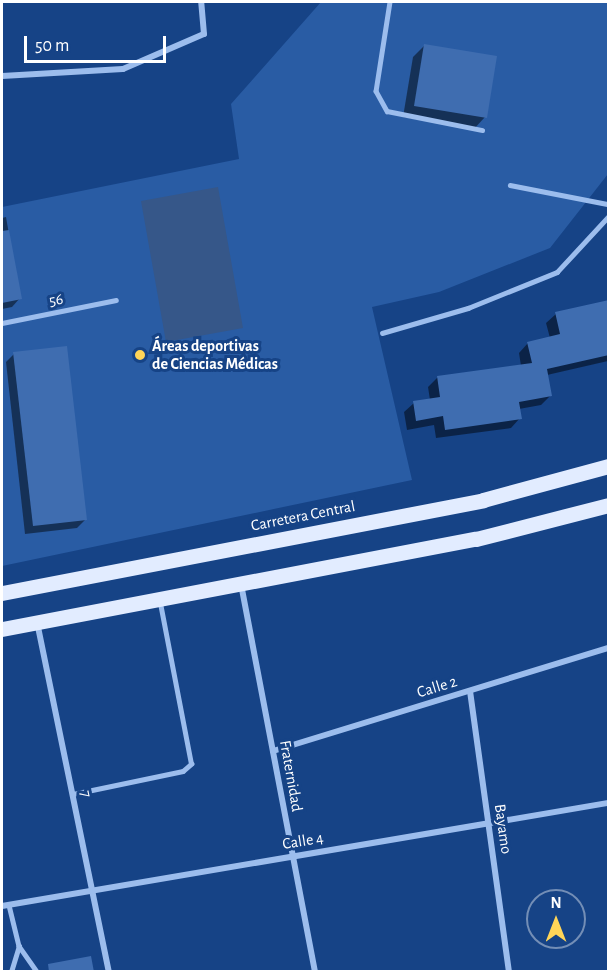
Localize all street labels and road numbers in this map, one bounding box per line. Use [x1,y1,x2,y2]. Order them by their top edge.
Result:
street label: 56 [47,289,65,311]
street label: Carretera Central [249,496,357,536]
street label: Calle 2 [415,672,459,702]
street label: Fraternidad [275,739,307,813]
street label: 7 [76,789,96,799]
street label: Bayamo [490,803,516,855]
street label: Calle 4 [281,828,325,854]

